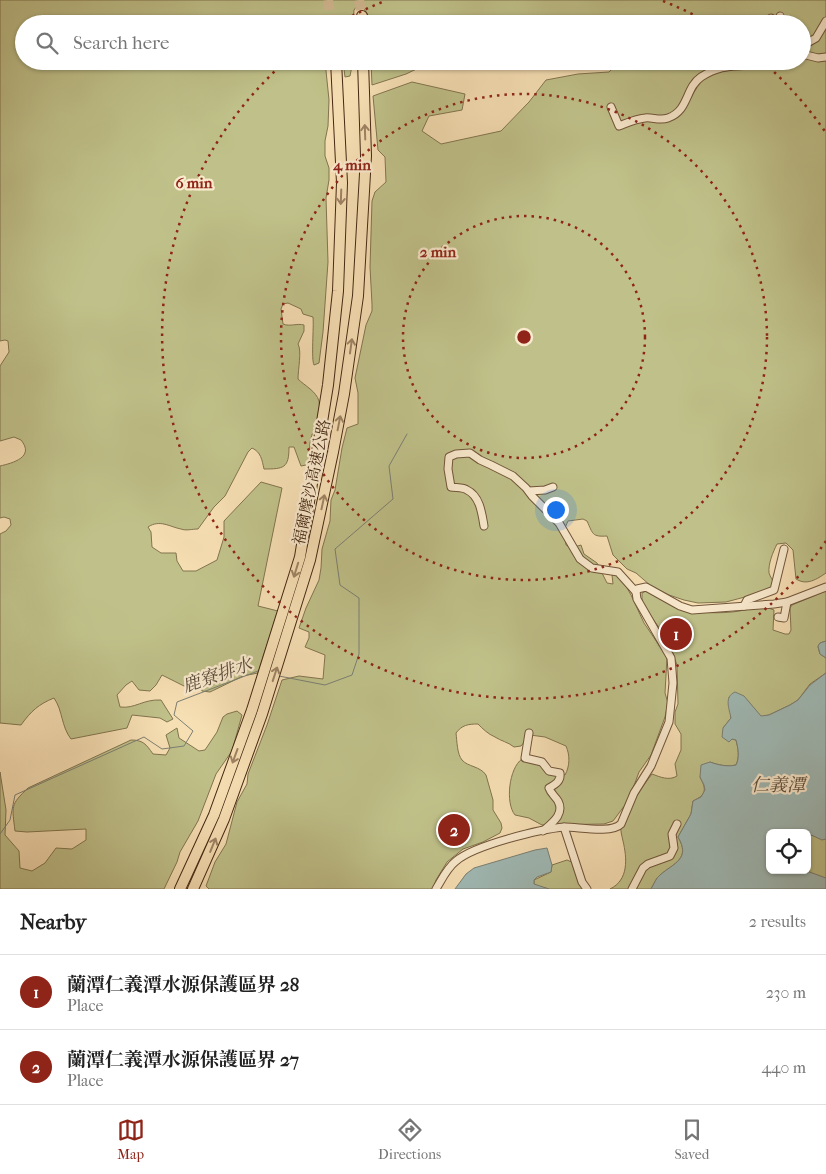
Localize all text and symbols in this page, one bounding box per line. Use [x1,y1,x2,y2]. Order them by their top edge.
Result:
search box [15,15,811,70]
icon: search [33,29,61,57]
text: Search here [73,32,169,54]
one-way arrow [360,124,370,140]
text: 4 min [332,156,371,174]
text: 6 min [176,174,213,192]
one-way arrow [337,189,346,205]
text: 2 min [420,243,457,261]
centre of rings [515,328,533,346]
one-way arrow [346,338,356,354]
one-way arrow [334,416,344,432]
street label: 福爾摩沙高速公路 [289,418,334,547]
one-way arrow [318,494,328,510]
your location [543,497,569,523]
one-way arrow [290,562,300,578]
pin: 1 [660,615,692,653]
water label: 鹿寮排水 [180,653,257,697]
one-way arrow [271,666,280,682]
one-way arrow [230,748,239,763]
water label: 仁義潭 [751,775,808,796]
pin: 2 [438,811,470,849]
map controls [766,829,811,874]
button: locate [766,829,811,874]
one-way arrow [209,838,218,853]
text: Nearby [20,910,86,934]
text: 2 results [749,912,806,931]
text: 蘭潭仁義潭水源保護區界 28 [67,974,299,996]
text: 1 [33,983,39,1002]
text: 230 m [766,983,806,1002]
text: Place [67,996,103,1015]
text: 蘭潭仁義潭水源保護區界 27 [67,1049,299,1071]
text: 2 [32,1058,40,1077]
text: 440 m [761,1058,806,1077]
text: Place [67,1071,103,1090]
tab: Map [117,1116,145,1163]
tab: Directions [378,1116,441,1163]
tab: Saved [675,1116,709,1163]

